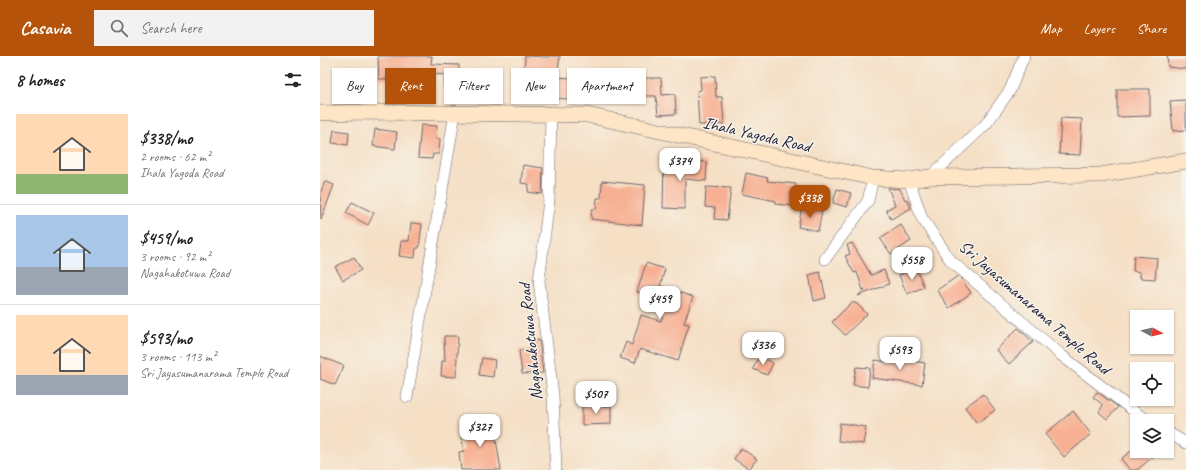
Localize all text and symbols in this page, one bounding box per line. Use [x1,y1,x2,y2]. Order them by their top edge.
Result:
search box [94,10,374,46]
text: Casavia [20,16,70,40]
icon: search [108,17,130,39]
text: Search here [140,19,202,38]
text: Map [1040,20,1062,37]
text: Layers [1084,20,1115,37]
text: Share [1137,20,1166,37]
chip: Buy [332,68,377,104]
chip: Rent [385,68,436,104]
chip: Filters [444,68,503,104]
chip: New [511,68,559,104]
chip: Apartment [567,68,646,104]
icon: filters [282,69,304,91]
text: 8 homes [16,70,64,91]
street label: Ihala Yagoda Road [701,112,816,158]
text: $338/mo [140,128,192,149]
icon: home [48,130,96,178]
pin: $374 [656,148,704,182]
text: 2 rooms · 62 m² [140,149,210,165]
text: $374 [668,153,692,169]
text: Ihala Yagoda Road [140,165,224,181]
pin: $338 [786,185,834,219]
text: $338 [798,190,822,206]
text: $459/mo [140,228,192,249]
icon: home [48,231,96,279]
street label: Sri Jayasumanarama Temple Road [955,236,1117,381]
pin: $558 [888,247,936,281]
text: 3 rooms · 92 m² [140,249,210,265]
text: $558 [901,252,923,268]
text: Nagahakotuwa Road [140,265,230,281]
street label: Nagahakotuwa Road [514,280,547,402]
pin: $459 [636,286,684,320]
text: $459 [648,291,672,307]
north arrow [1130,310,1174,354]
map controls [1130,310,1174,458]
text: $593/mo [140,328,192,349]
icon: home [48,331,96,379]
pin: $336 [739,332,787,366]
text: $336 [751,337,775,353]
pin: $593 [876,337,924,371]
text: $593 [888,342,912,358]
text: 3 rooms · 113 m² [140,349,216,365]
button: locate [1130,362,1174,406]
text: Sri Jayasumanarama Temple Road [140,365,288,381]
pin: $507 [572,381,620,415]
text: $507 [584,386,608,402]
pin: $327 [456,414,504,448]
button: layers [1130,414,1174,458]
text: $327 [468,419,492,435]

